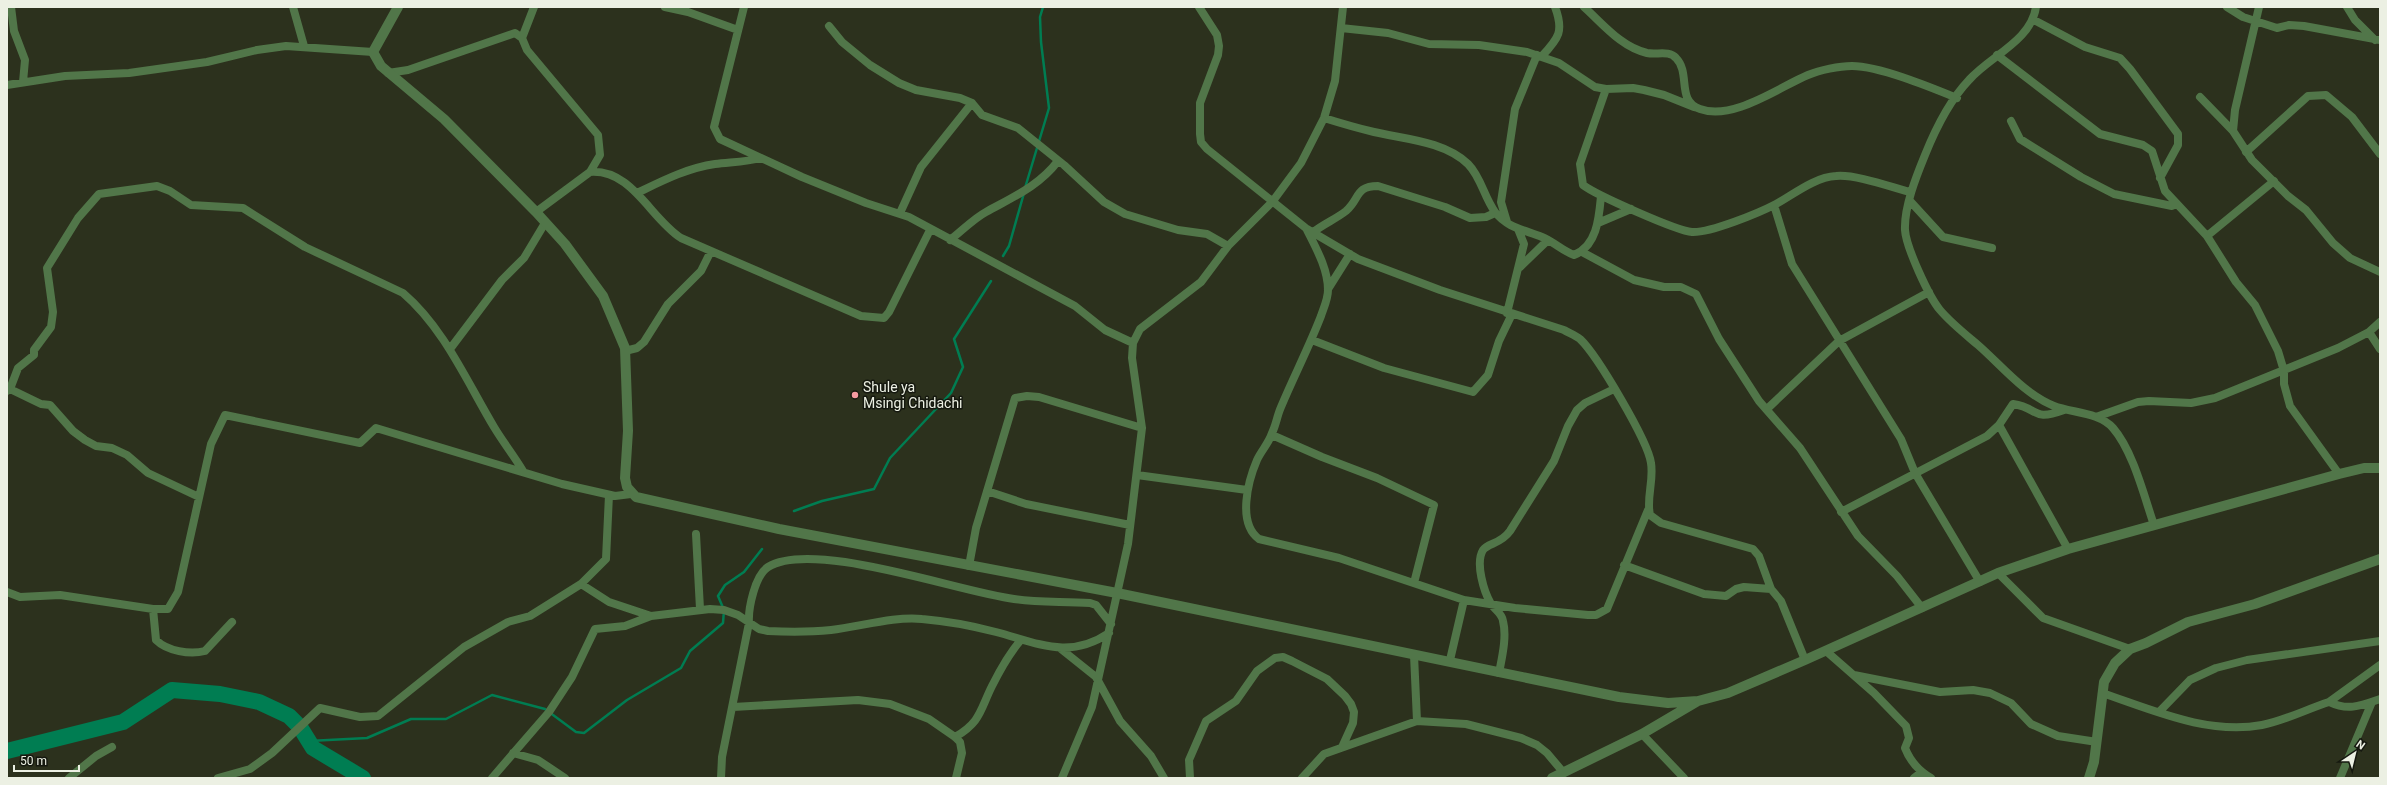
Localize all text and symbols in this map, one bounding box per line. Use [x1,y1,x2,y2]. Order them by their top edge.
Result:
place label: Shule ya Msingi Chidachi [863,379,963,411]
marker: Shule ya Msingi Chidachi [850,390,860,400]
north arrow [2335,733,2375,773]
text: N [2354,738,2368,753]
scale bar [14,747,79,773]
text: 50 m [20,754,47,768]

